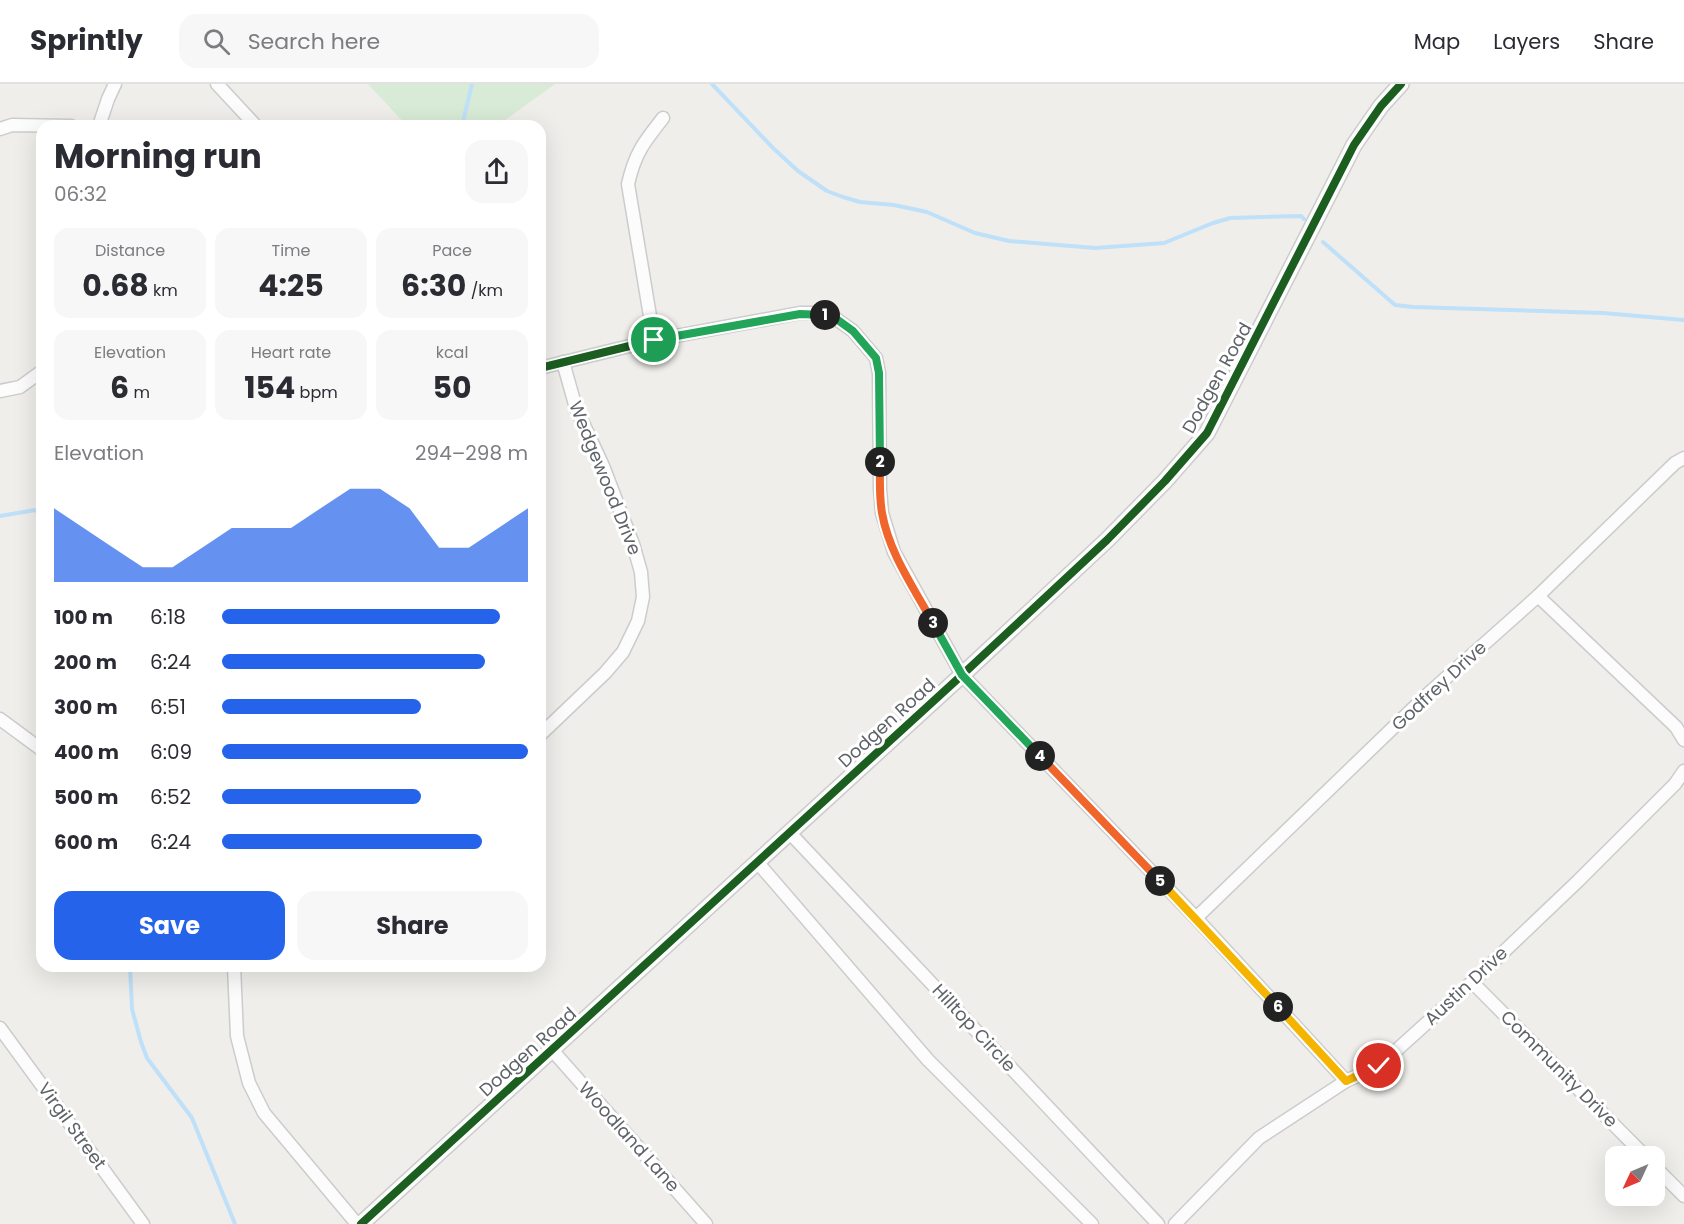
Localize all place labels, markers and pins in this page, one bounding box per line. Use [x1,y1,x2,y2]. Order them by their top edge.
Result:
pin: 1 [810,300,840,330]
pin [628,314,679,365]
pin: 2 [865,447,895,477]
pin: 3 [918,608,948,638]
pin: 4 [1025,741,1055,771]
pin: 5 [1145,866,1175,896]
pin: 6 [1263,992,1293,1022]
pin [1353,1040,1404,1091]

